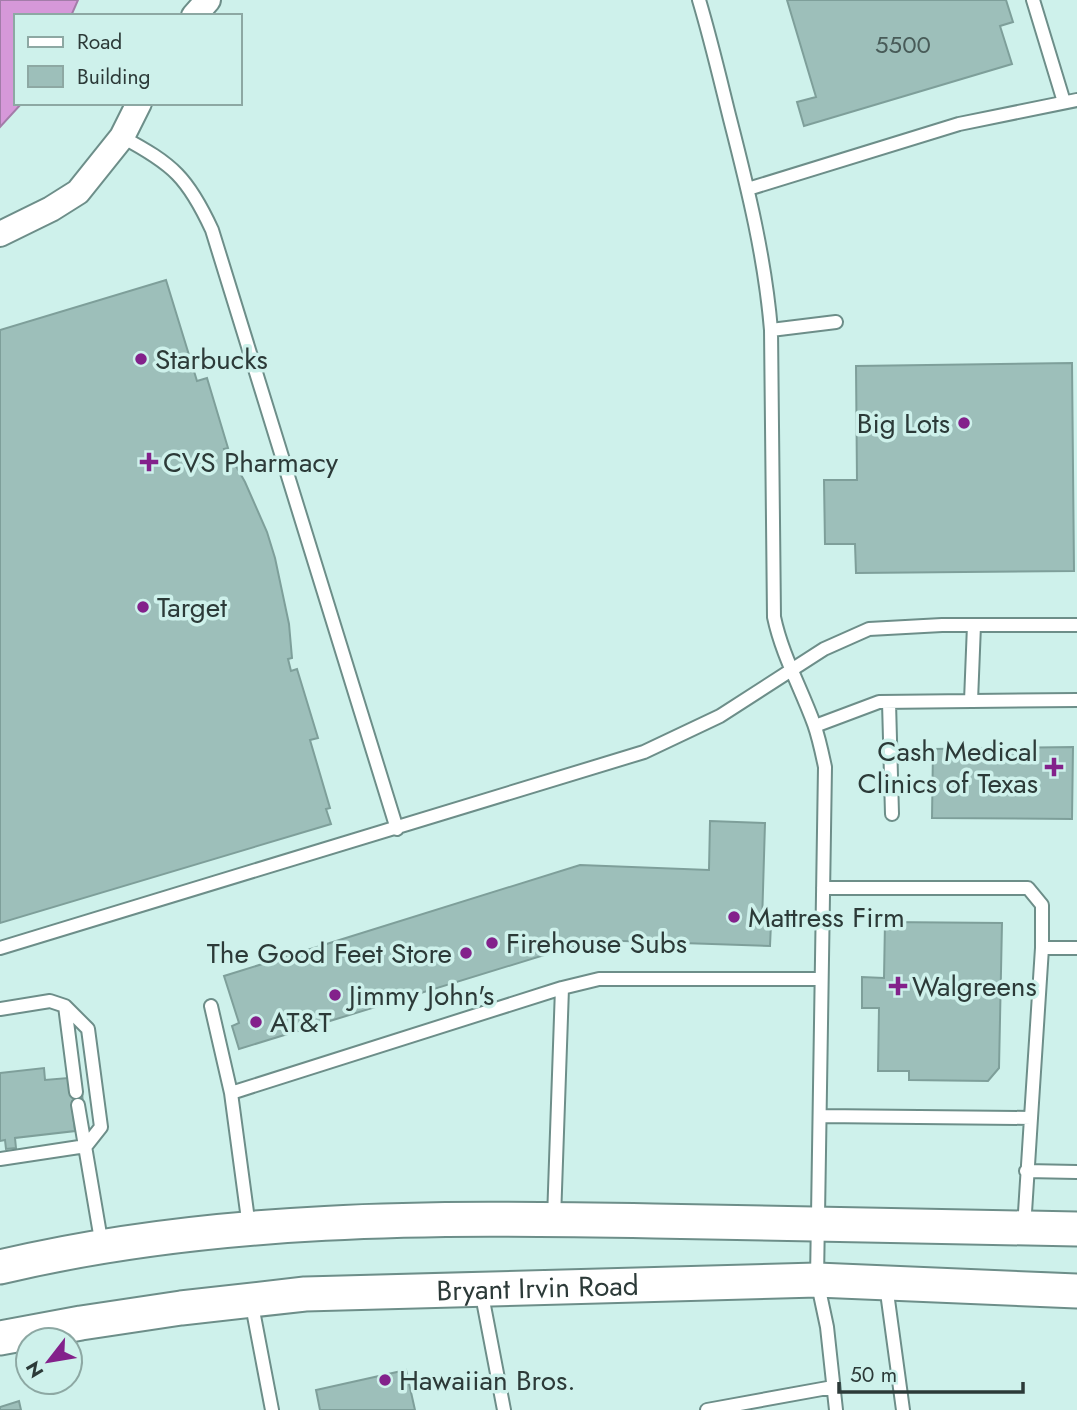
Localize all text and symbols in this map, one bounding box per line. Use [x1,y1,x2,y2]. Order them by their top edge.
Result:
legend [14,14,242,105]
text: Road [77,27,122,57]
house number: 5500 [875,27,931,62]
text: Building [77,62,150,92]
place label: Starbucks [155,339,268,380]
marker: Starbucks [133,351,149,367]
place label: Big Lots [857,403,950,444]
marker: Big Lots [956,415,972,431]
place label: CVS Pharmacy [163,442,339,483]
marker: CVS Pharmacy [141,454,157,470]
place label: Target [157,587,227,628]
marker: Target [135,599,151,615]
place label: Cash Medical Clinics of Texas [858,731,1038,804]
marker: Cash Medical Clinics of Texas [1044,757,1064,777]
place label: Mattress Firm [748,897,905,938]
marker: Mattress Firm [726,909,742,925]
place label: Firehouse Subs [506,923,687,964]
place label: The Good Feet Store [207,933,452,974]
marker: Firehouse Subs [484,935,500,951]
marker: The Good Feet Store [458,945,474,961]
place label: Walgreens [912,966,1037,1007]
place label: Jimmy John's [345,975,494,1016]
marker: Walgreens [890,978,906,994]
marker: Jimmy John's [327,987,343,1003]
place label: AT&T [270,1002,331,1043]
marker: AT&T [248,1014,264,1030]
street label: Bryant Irvin Road [436,1265,639,1311]
north arrow [14,1326,84,1396]
scale bar [839,1350,1023,1394]
text: N [19,1356,50,1383]
place label: Hawaiian Bros. [399,1360,576,1401]
text: 50 m [850,1360,897,1390]
marker: Hawaiian Bros. [377,1372,393,1388]

